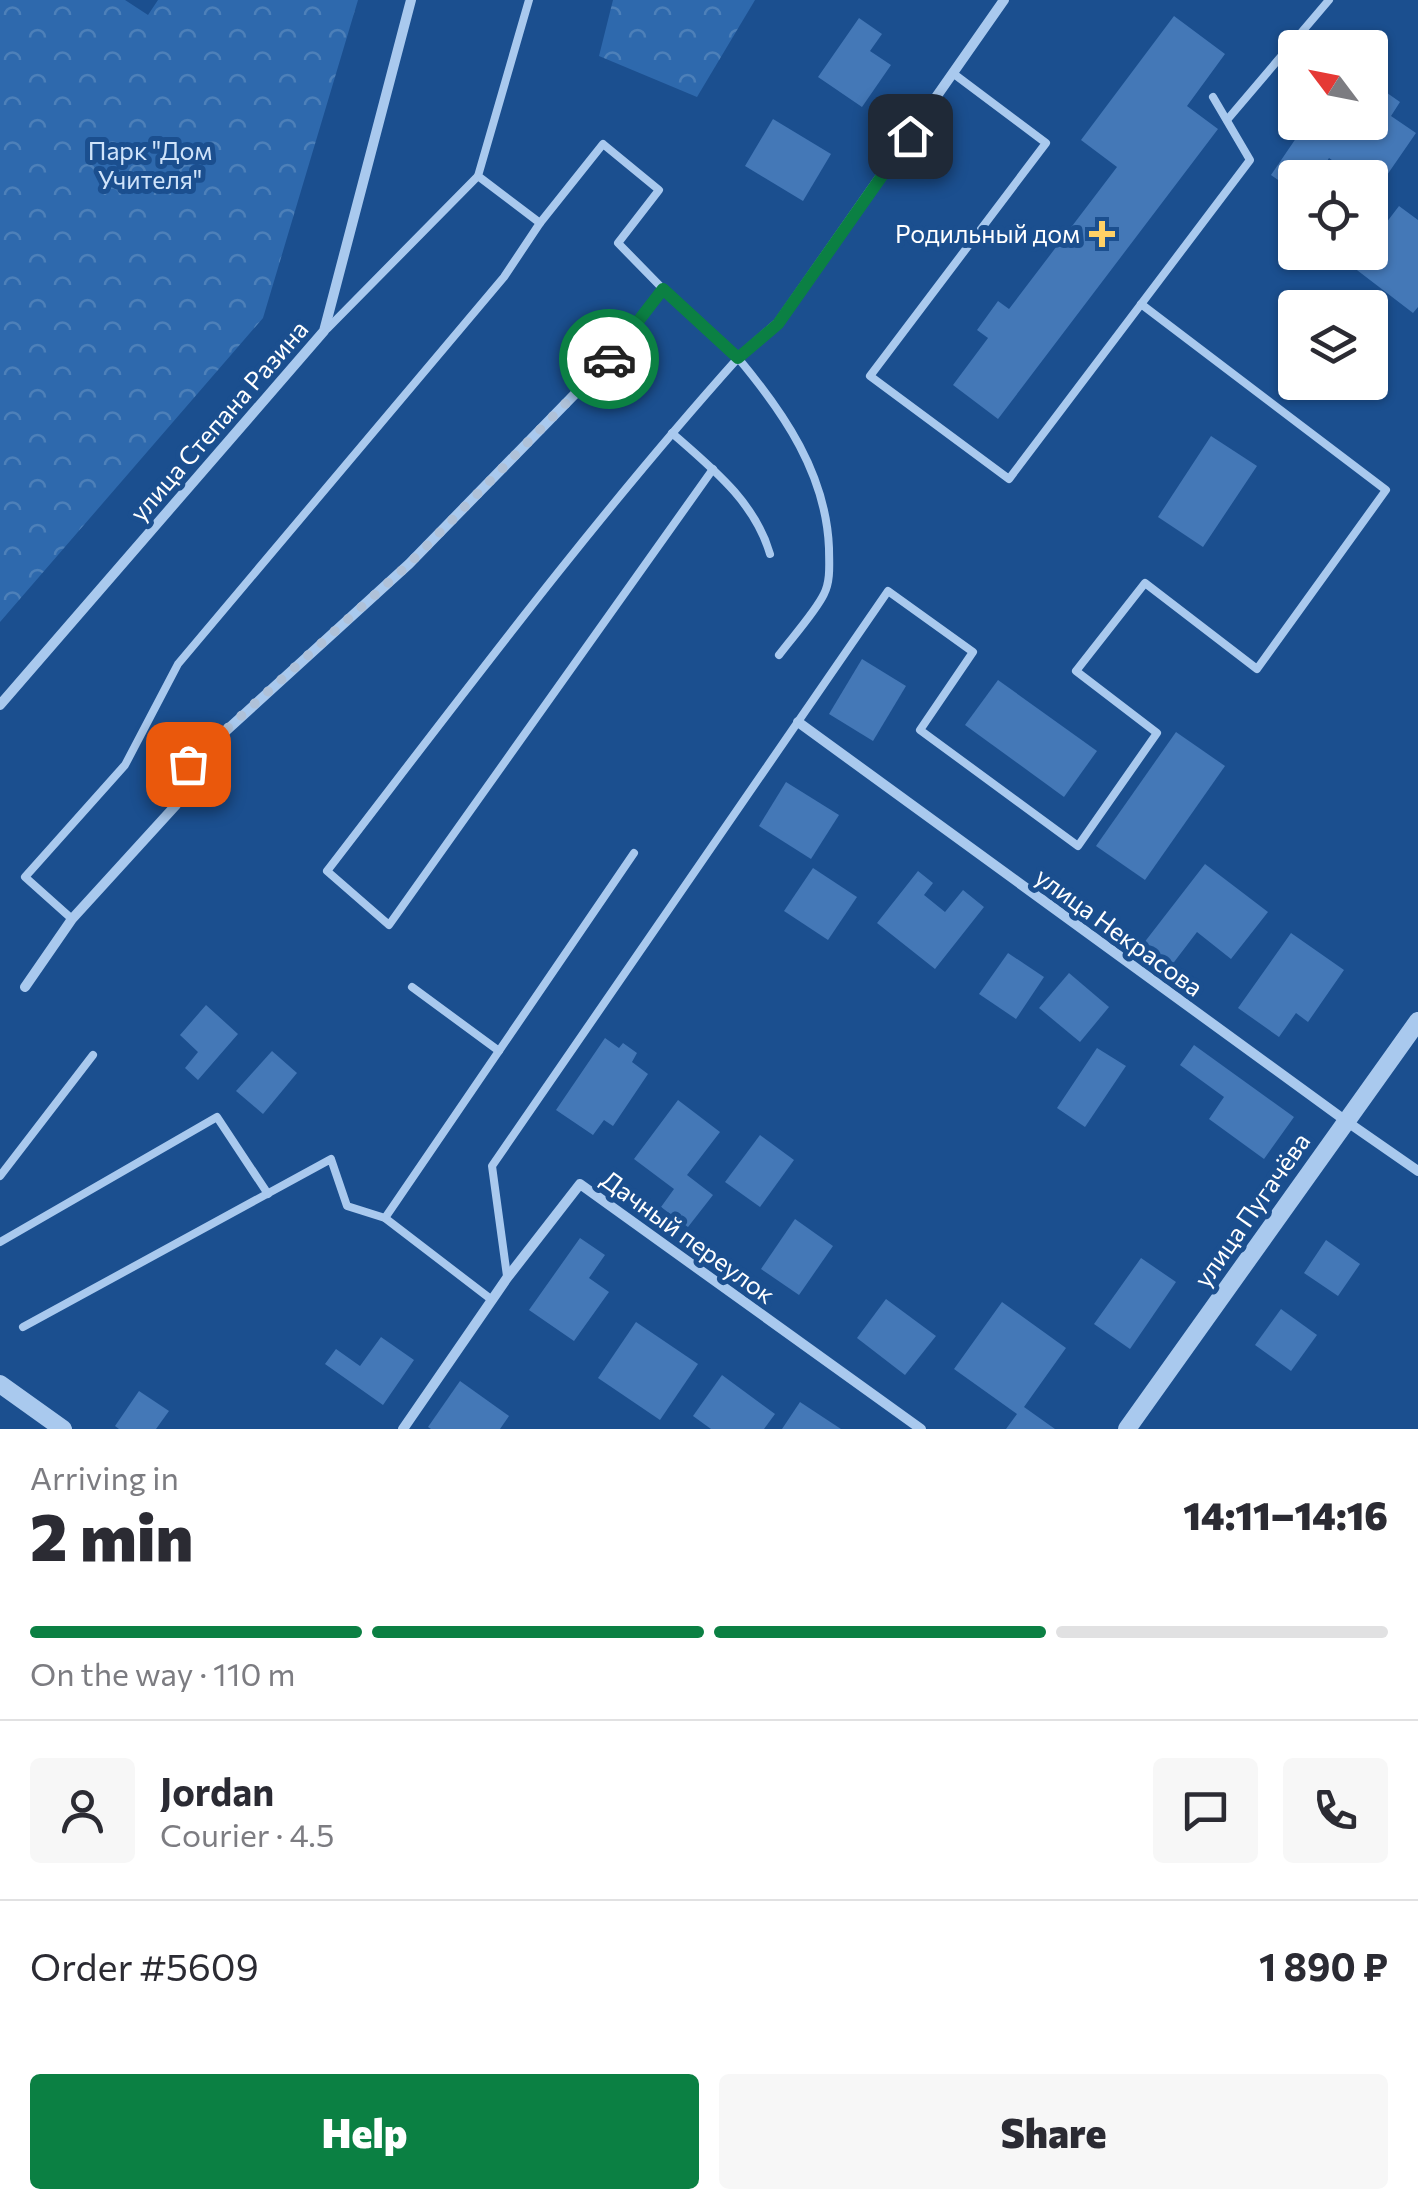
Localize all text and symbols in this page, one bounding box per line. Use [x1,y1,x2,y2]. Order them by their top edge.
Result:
north arrow [1278,30,1388,140]
map controls [1278,30,1388,400]
pin [868,94,953,179]
icon: home [883,109,938,164]
park label: Парк "Дом Учителя" [88,135,212,194]
button: locate [1278,160,1388,270]
place label: Родильный дом [895,218,1080,248]
marker: Родильный дом [1089,221,1115,247]
button: layers [1278,290,1388,400]
courier [559,309,659,409]
street label: улица Степана Разина [123,314,314,527]
icon: car [582,332,637,387]
pin [146,722,231,807]
icon: bag [161,737,216,792]
street label: улица Некрасова [1030,860,1209,1002]
street label: улица Пугачёва [1187,1127,1315,1292]
street label: Дачный переулок [596,1163,781,1309]
text: Arriving in [30,1457,179,1497]
text: 14:11–14:16 [1183,1491,1388,1538]
text: 2 min [30,1495,193,1574]
text: On the way · 110 m [30,1653,295,1693]
button: person [30,1758,135,1863]
button: chat [1153,1758,1258,1863]
button: phone [1283,1758,1388,1863]
text: Jordan [160,1767,274,1814]
text: Courier · 4.5 [160,1814,334,1854]
text: Order #5609 [30,1942,259,1989]
text: 1 890 ₽ [1259,1942,1388,1989]
button: Help [30,2074,699,2189]
button: Share [719,2074,1388,2189]

